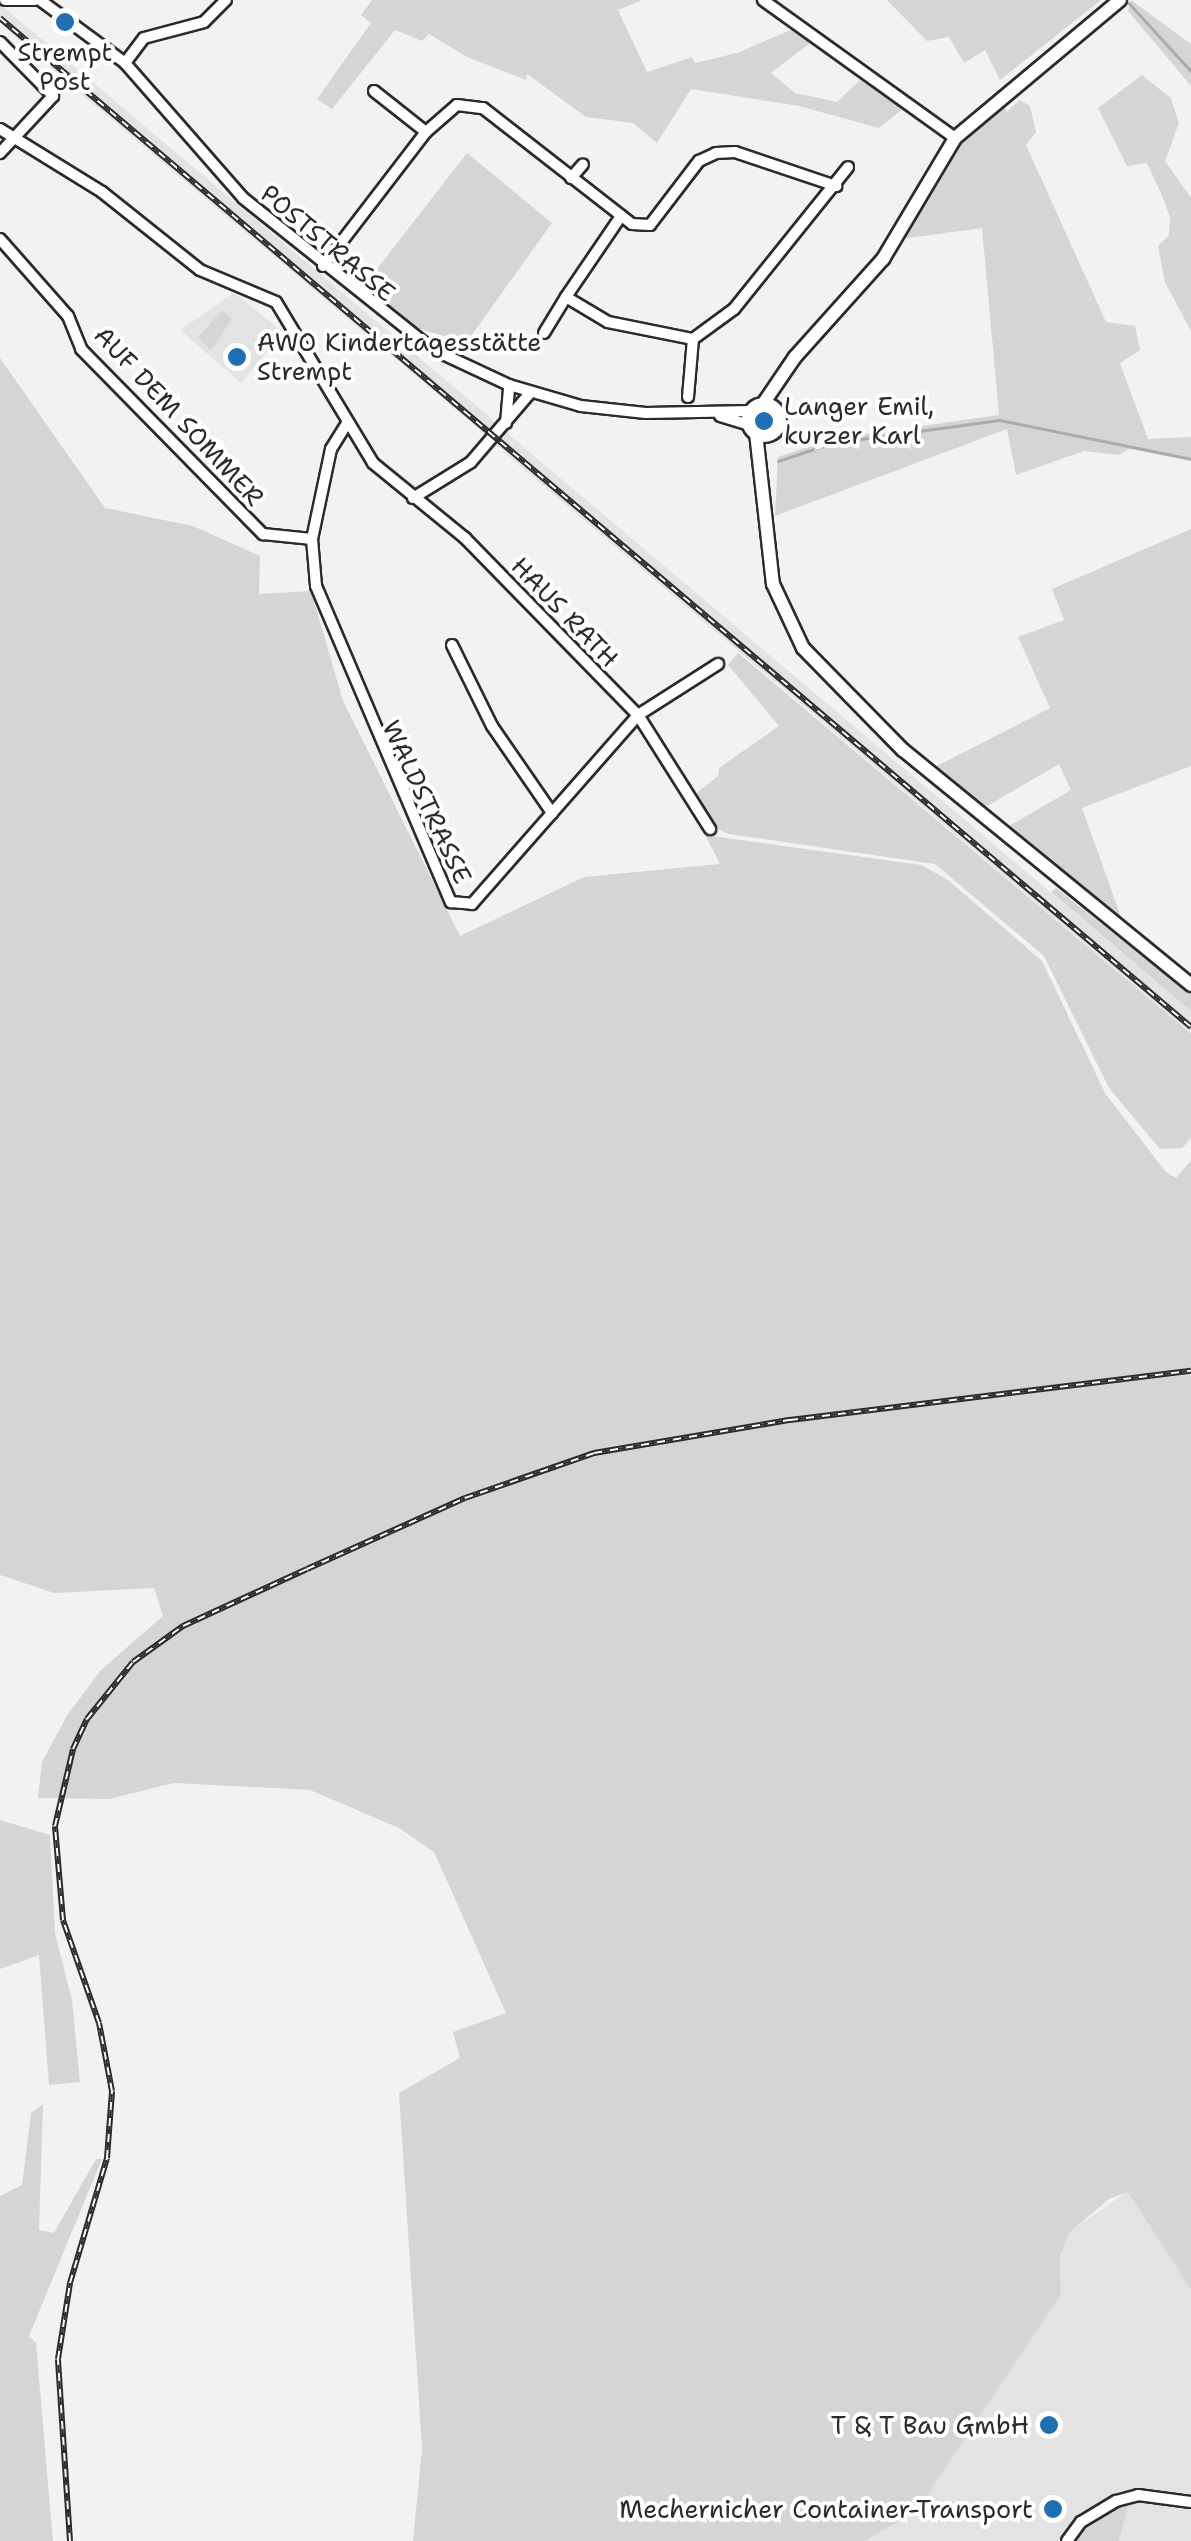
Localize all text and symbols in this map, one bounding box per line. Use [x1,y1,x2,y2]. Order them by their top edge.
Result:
marker: Strempt Post [54,11,76,33]
place label: Strempt Post [17,38,113,97]
street label: POSTSTRASSE [255,178,401,308]
street label: AUF DEM SOMMER [88,320,270,512]
place label: AWO Kindertagesstätte Strempt [257,328,541,387]
marker: AWO Kindertagesstätte Strempt [226,346,248,368]
place label: Langer Emil, kurzer Karl [784,392,934,451]
marker: Langer Emil, kurzer Karl [753,410,775,432]
street label: HAUS RATH [505,551,625,673]
street label: WALDSTRASSE [376,716,478,888]
place label: T & T Bau GmbH [831,2410,1029,2440]
marker: T & T Bau GmbH [1038,2414,1060,2436]
place label: Mechernicher Container-Transport [619,2494,1033,2524]
marker: Mechernicher Container-Transport [1042,2498,1064,2520]

